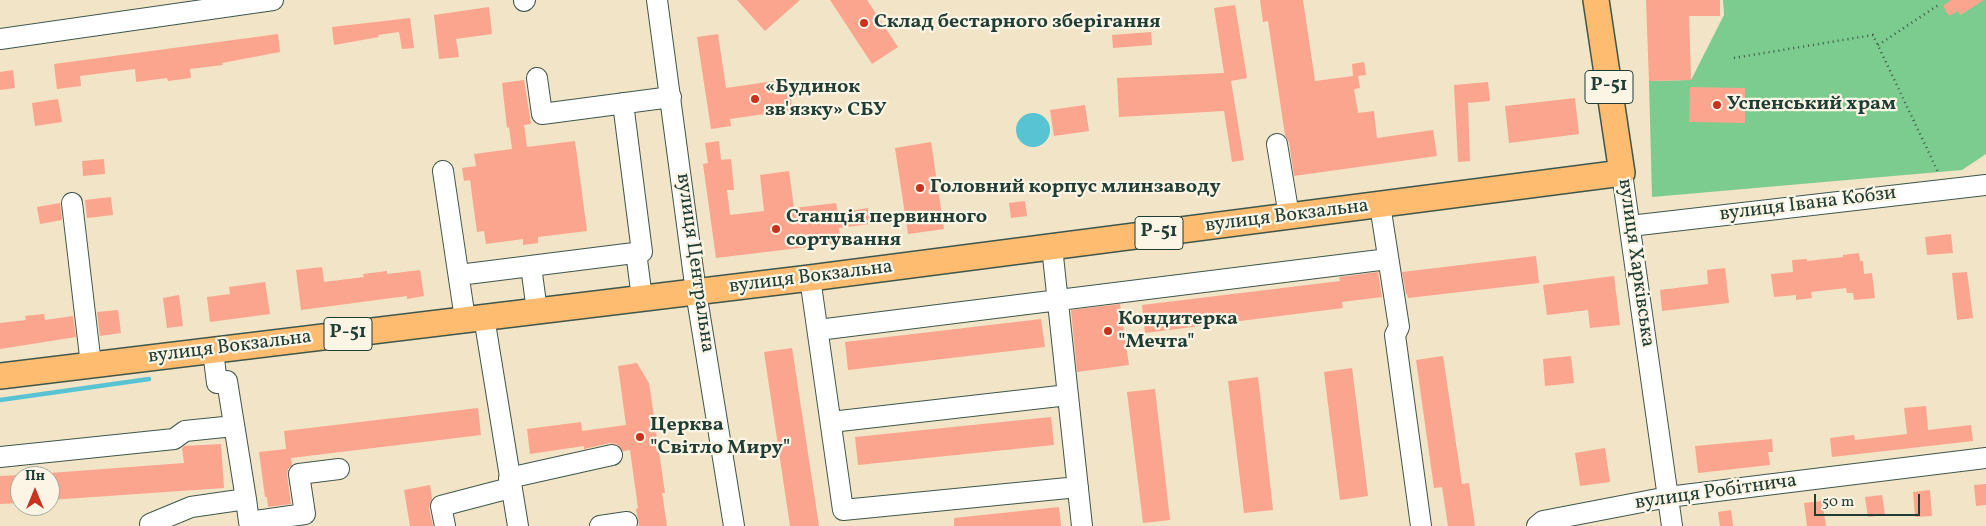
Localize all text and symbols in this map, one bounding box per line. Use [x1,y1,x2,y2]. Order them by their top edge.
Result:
place label: Склад бестарного зберігання [874,11,1161,35]
marker: Склад бестарного зберігання [858,17,870,29]
road number: Р-51 [1585,70,1633,104]
place label: «Будинок зв'язку» СБУ [765,76,887,123]
marker: «Будинок зв'язку» СБУ [749,93,761,105]
place label: Успенський храм [1727,93,1896,117]
marker: Успенський храм [1711,99,1723,111]
street label: вулиця Центральна [670,172,718,354]
place label: Головний корпус млинзаводу [930,176,1221,200]
street label: вулиця Харківська [1611,177,1659,349]
marker: Головний корпус млинзаводу [914,182,926,194]
street label: вулиця Івана Кобзи [1718,182,1898,228]
street label: вулиця Вокзальна [1204,195,1370,239]
place label: Станція первинного сортування [786,206,987,253]
road number: Р-51 [1135,217,1183,250]
marker: Станція первинного сортування [770,223,782,235]
street label: вулиця Вокзальна [728,256,894,300]
place label: Кондитерка "Мечта" [1118,308,1238,355]
road number: Р-51 [324,318,372,350]
marker: Кондитерка "Мечта" [1102,325,1114,337]
street label: вулиця Вокзальна [147,326,313,370]
place label: Церква "Світло Миру" [650,414,790,461]
marker: Церква "Світло Миру" [634,431,646,443]
north arrow [10,466,60,516]
text: Пн [25,467,45,486]
street label: вулиця Робітнича [1634,470,1798,516]
scale bar [1816,484,1922,516]
text: 50 m [1822,492,1854,513]

